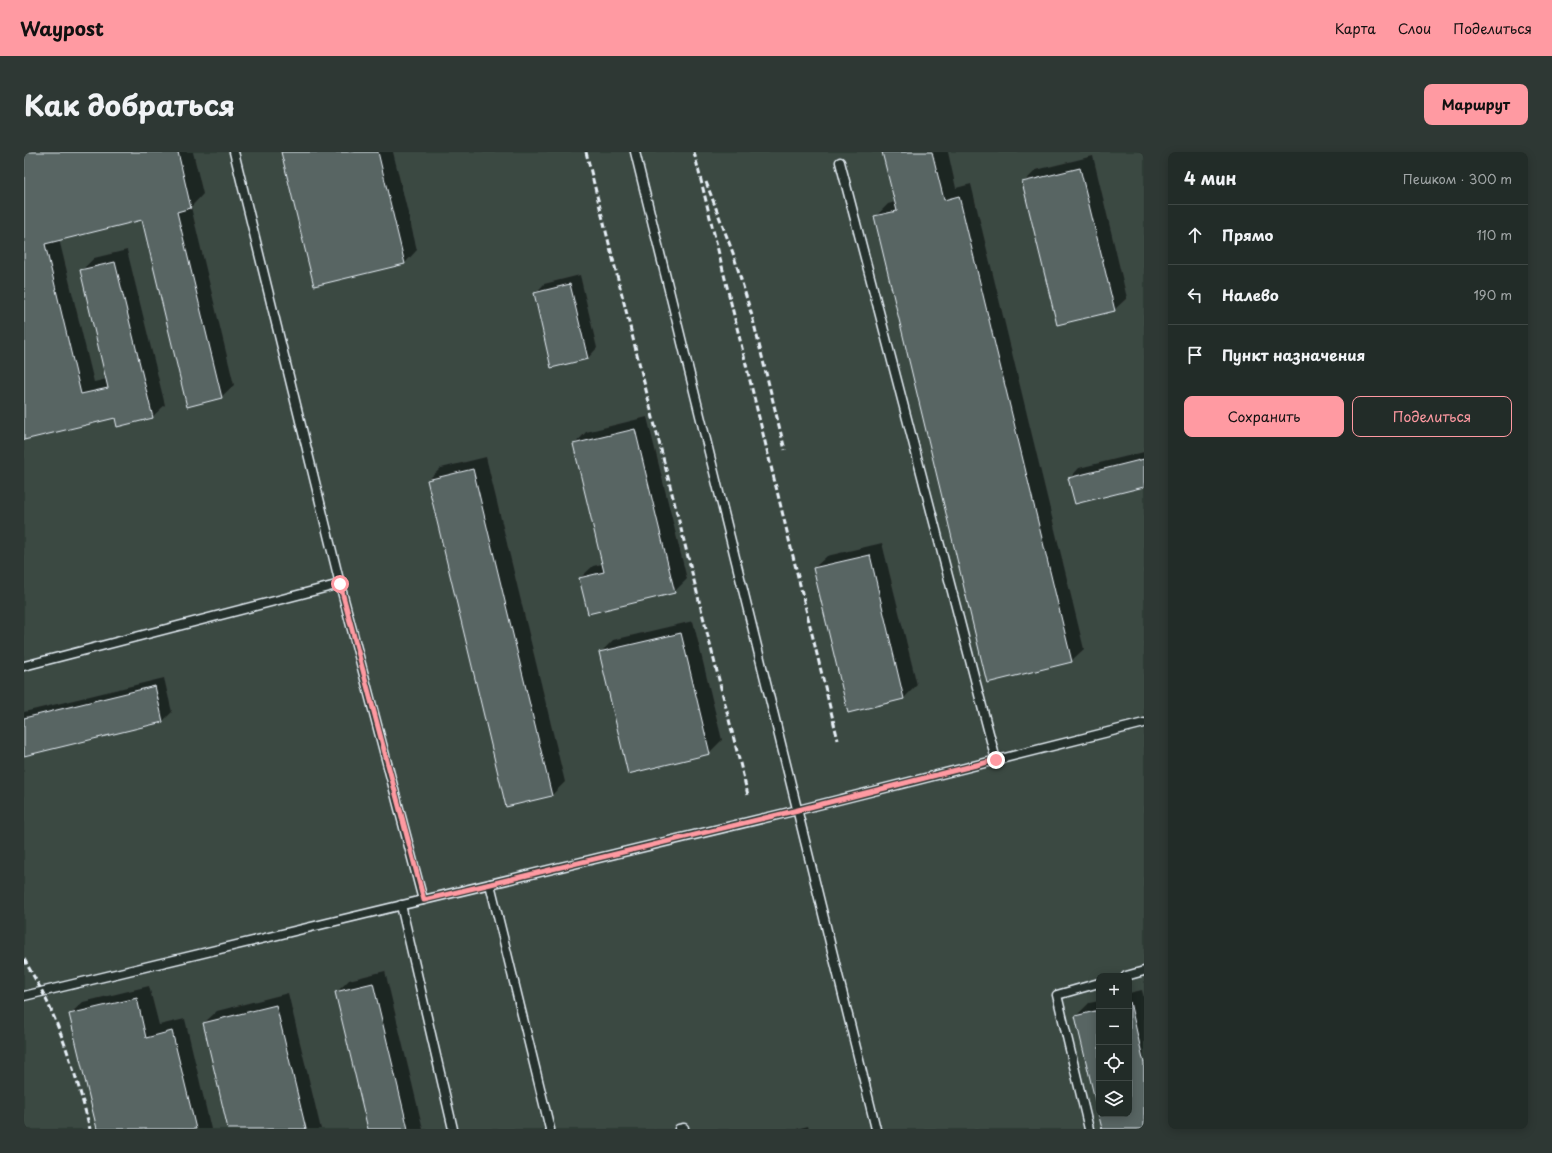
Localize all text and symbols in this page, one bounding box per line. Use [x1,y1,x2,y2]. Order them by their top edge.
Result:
text: Waypost [20,14,104,42]
text: Карта [1335,18,1376,39]
text: Слои [1398,18,1431,39]
text: Поделиться [1453,18,1532,39]
text: Как добраться [24,83,235,126]
button: Маршрут [1424,84,1528,125]
text: 4 мин [1184,165,1237,191]
text: Пешком · 300 m [1403,169,1512,188]
text: Прямо [1222,223,1273,246]
icon: ahead [1184,224,1206,246]
text: 110 m [1477,225,1512,244]
text: Налево [1222,283,1279,306]
icon: left [1184,284,1206,306]
text: 190 m [1473,285,1512,304]
text: Пункт назначения [1222,343,1365,366]
icon: arrive [1184,344,1206,366]
button: Сохранить [1184,396,1344,437]
button: Поделиться [1352,396,1512,437]
route start [331,575,349,593]
route end [987,751,1005,769]
map controls [1096,973,1132,1117]
button: + [1096,973,1132,1009]
button: − [1096,1009,1132,1045]
button: locate [1096,1045,1132,1081]
button: layers [1096,1081,1132,1117]

